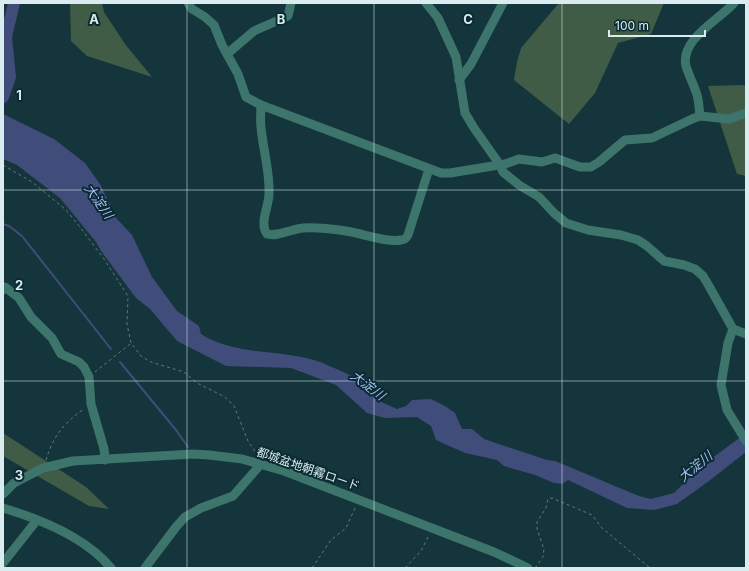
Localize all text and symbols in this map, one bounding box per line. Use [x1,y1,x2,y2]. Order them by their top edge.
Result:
text: A [89,11,99,27]
text: B [277,11,286,27]
text: C [463,11,473,27]
scale bar [609,12,705,38]
text: 100 m [615,18,649,33]
text: 1 [16,87,22,103]
water label: 大淀川 [81,180,118,223]
text: 2 [15,277,23,293]
water label: 大淀川 [348,367,390,404]
street label: 都城盆地朝霧ロード [255,444,362,493]
water label: 大淀川 [675,446,717,484]
text: 3 [15,467,23,483]

